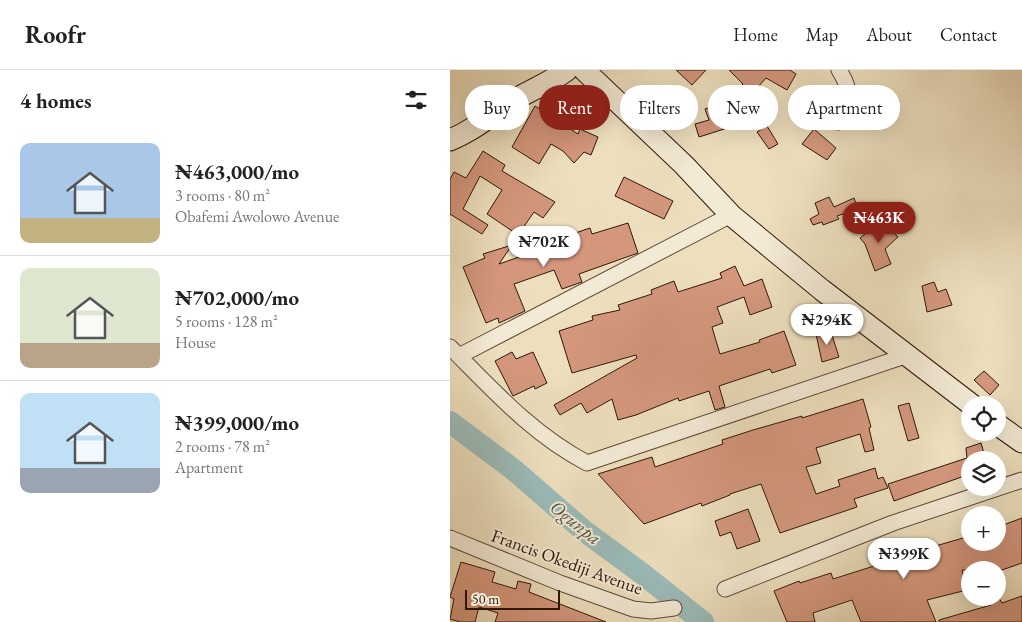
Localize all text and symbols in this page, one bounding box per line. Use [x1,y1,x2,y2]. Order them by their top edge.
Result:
text: Roofr [25,19,86,50]
text: Home [733,23,778,46]
text: Map [806,23,838,46]
text: About [866,23,912,46]
text: Contact [940,23,997,46]
chip: Buy [465,85,529,130]
chip: Rent [539,85,610,130]
chip: Filters [620,85,698,130]
chip: New [708,85,778,130]
chip: Apartment [788,85,900,130]
icon: filters [402,86,430,114]
text: 4 homes [20,87,92,114]
text: ₦463,000/mo [175,158,299,185]
icon: home [60,163,120,223]
text: 3 rooms · 80 m² [175,185,270,206]
pin: ₦463K [844,202,914,244]
text: Obafemi Awolowo Avenue [175,206,339,227]
text: ₦463K [854,207,904,228]
pin: ₦702K [509,226,579,268]
text: ₦702K [519,231,569,252]
text: ₦702,000/mo [175,284,299,311]
icon: home [60,288,120,348]
pin: ₦294K [792,304,862,346]
text: ₦294K [802,309,852,330]
text: 5 rooms · 128 m² [175,311,278,332]
text: House [175,332,216,353]
map controls [961,396,1006,606]
button: locate [961,396,1006,441]
text: ₦399,000/mo [175,409,299,436]
icon: home [60,413,120,473]
text: 2 rooms · 78 m² [175,436,270,457]
button: layers [961,451,1006,496]
text: Apartment [175,457,243,478]
water label: Ogunpa [545,495,606,550]
button: + [961,506,1006,551]
street label: Francis Okediji Avenue [488,523,646,600]
pin: ₦399K [869,538,939,580]
text: ₦399K [879,543,929,564]
button: − [961,561,1006,606]
scale bar [465,587,560,610]
text: 50 m [472,590,499,608]

